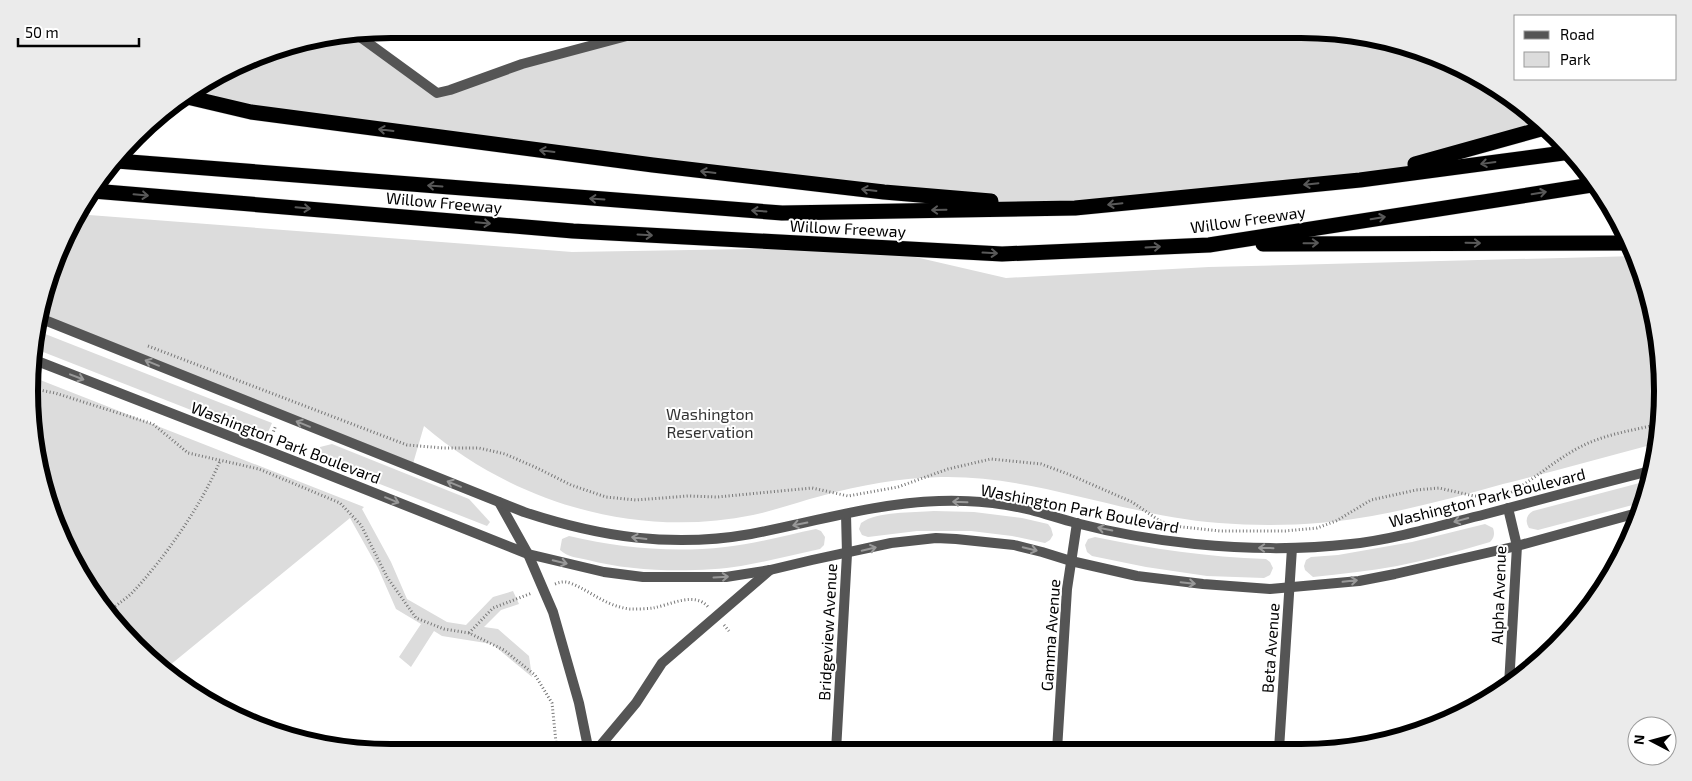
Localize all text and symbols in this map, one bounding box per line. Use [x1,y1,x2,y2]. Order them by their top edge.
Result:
scale bar [18,15,139,47]
legend [1514,15,1677,80]
text: 50 m [25,23,59,41]
text: Road [1560,25,1595,43]
text: Park [1560,50,1591,68]
one-way arrow [378,125,394,135]
one-way arrow [539,146,555,156]
one-way arrow [1481,158,1497,168]
one-way arrow [700,167,716,177]
one-way arrow [1304,180,1320,189]
one-way arrow [427,181,443,191]
one-way arrow [862,185,878,195]
street label: Willow Freeway [385,187,503,217]
one-way arrow [1531,188,1547,198]
one-way arrow [133,190,149,200]
one-way arrow [589,194,605,203]
one-way arrow [1107,199,1123,209]
street label: Willow Freeway [1189,201,1307,236]
one-way arrow [295,204,311,213]
one-way arrow [931,205,947,215]
one-way arrow [751,207,767,216]
one-way arrow [1370,213,1386,223]
street label: Willow Freeway [789,215,907,241]
one-way arrow [474,218,490,228]
one-way arrow [636,230,652,239]
one-way arrow [1302,238,1318,248]
one-way arrow [1465,239,1481,248]
one-way arrow [1144,242,1160,252]
one-way arrow [982,249,998,258]
one-way arrow [145,358,160,368]
one-way arrow [69,373,84,382]
street label: Washington Park Boulevard [188,397,384,487]
park label: Washington Reservation [666,404,754,441]
one-way arrow [296,418,311,428]
street label: Washington Park Boulevard [1387,463,1587,531]
one-way arrow [447,478,462,488]
street label: Washington Park Boulevard [979,479,1181,537]
one-way arrow [384,496,399,505]
one-way arrow [952,497,968,506]
one-way arrow [1453,516,1469,526]
one-way arrow [792,519,808,529]
one-way arrow [1097,524,1113,533]
one-way arrow [631,533,647,543]
one-way arrow [860,543,876,553]
one-way arrow [1258,543,1274,552]
one-way arrow [1021,545,1037,554]
street label: Alpha Avenue [1487,545,1509,645]
one-way arrow [552,558,568,567]
street label: Bridgeview Avenue [814,563,840,701]
one-way arrow [713,573,729,582]
one-way arrow [1342,577,1358,586]
street label: Gamma Avenue [1037,578,1063,692]
one-way arrow [1180,578,1196,588]
street label: Beta Avenue [1257,602,1283,694]
north arrow [1627,716,1677,766]
text: N [1630,734,1648,746]

